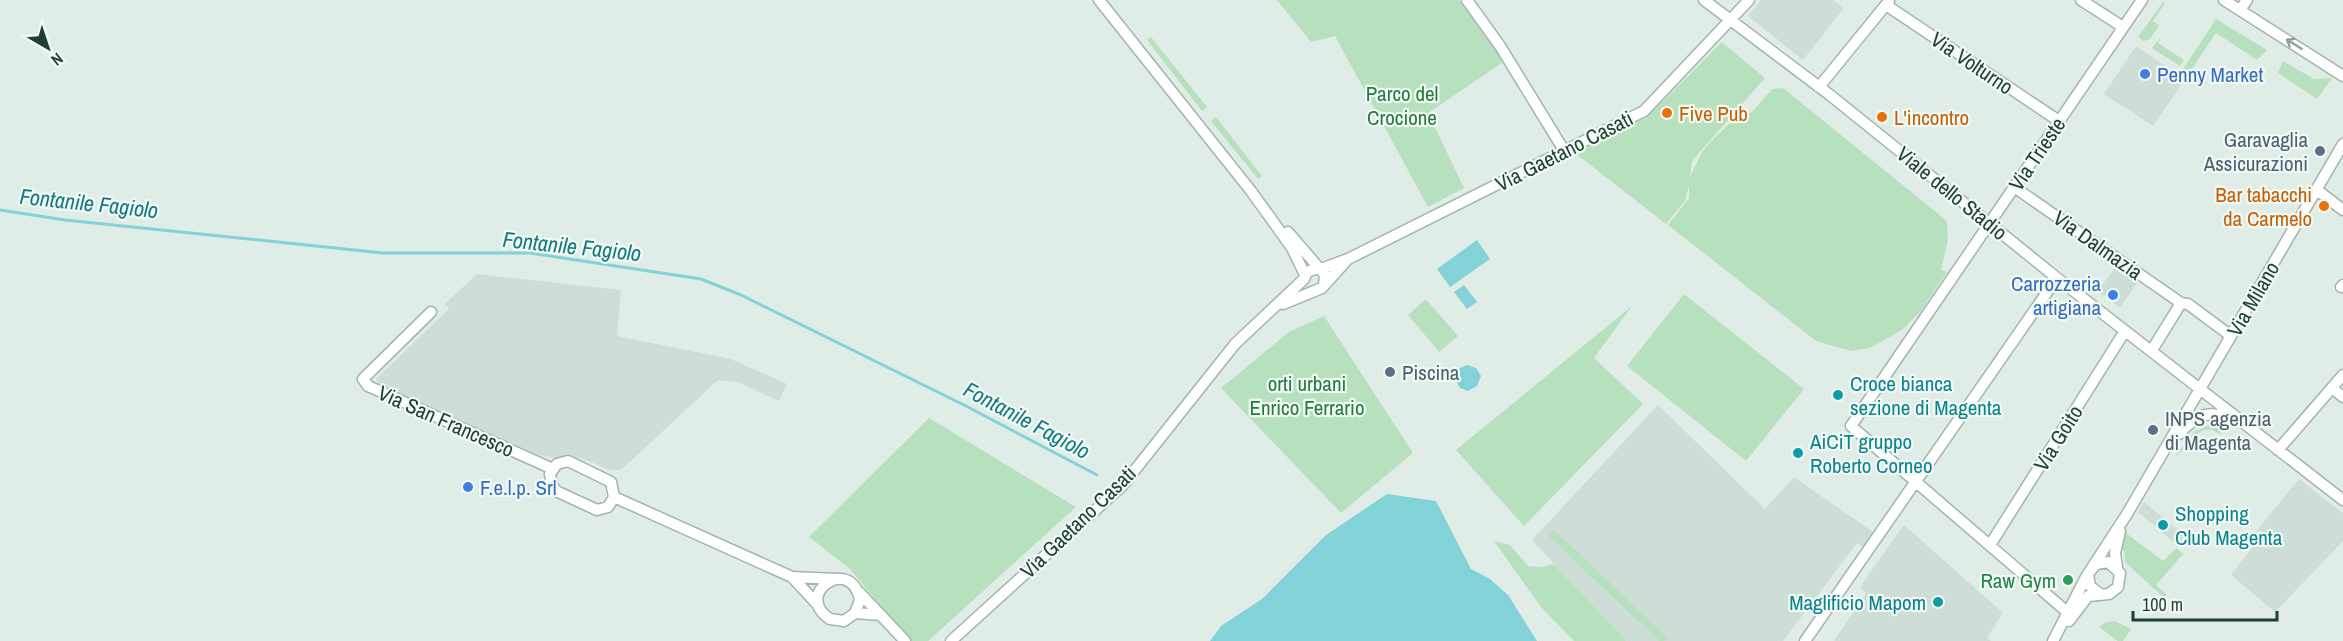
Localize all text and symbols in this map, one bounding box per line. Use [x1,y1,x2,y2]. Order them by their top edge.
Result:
north arrow [18,18,78,78]
street label: Via Volturno [1925,25,2019,101]
one-way arrow [2285,38,2302,51]
text: N [47,48,68,71]
place label: Penny Market [2157,60,2263,89]
marker: Penny Market [2138,67,2152,81]
park label: Parco del Crocione [1366,79,1438,132]
place label: Five Pub [1679,99,1748,128]
place label: L'incontro [1894,103,1969,132]
street label: Via Gaetano Casati [1490,104,1638,198]
marker: Five Pub [1660,106,1674,120]
marker: L'incontro [1875,110,1889,124]
street label: Via Trieste [2002,111,2072,197]
place label: Garavaglia Assicurazioni [2203,125,2308,178]
street label: Viale dello Stadio [1891,139,2013,247]
marker: Garavaglia Assicurazioni [2313,144,2327,158]
place label: Bar tabacchi da Carmelo [2215,180,2312,233]
water label: Fontanile Fagiolo [18,181,160,225]
marker: Bar tabacchi da Carmelo [2317,199,2331,213]
street label: Via Dalmazia [2047,204,2149,287]
water label: Fontanile Fagiolo [501,224,643,268]
street label: Via Milano [2220,256,2286,342]
place label: Carrozzeria artigiana [2011,269,2101,322]
marker: Carrozzeria artigiana [2106,288,2120,302]
place label: Piscina [1402,358,1460,387]
marker: Piscina [1383,365,1397,379]
park label: orti urbani Enrico Ferrario [1250,369,1364,422]
place label: Croce bianca sezione di Magenta [1850,369,2002,422]
water label: Fontanile Fagiolo [959,374,1095,466]
street label: Via San Francesco [373,378,519,464]
marker: Croce bianca sezione di Magenta [1831,388,1845,402]
street label: Via Goito [2026,400,2090,476]
place label: INPS agenzia di Magenta [2165,404,2272,457]
marker: INPS agenzia di Magenta [2146,423,2160,437]
place label: AiCiT gruppo Roberto Corneo [1809,427,1933,480]
marker: AiCiT gruppo Roberto Corneo [1791,446,1805,460]
street label: Via Gaetano Casati [1014,459,1142,585]
place label: F.e.l.p. Srl [480,473,557,502]
marker: F.e.l.p. Srl [461,480,475,494]
place label: Shopping Club Magenta [2175,499,2283,552]
marker: Shopping Club Magenta [2156,518,2170,532]
place label: Raw Gym [1980,566,2056,595]
marker: Raw Gym [2061,573,2075,587]
scale bar [2133,584,2277,622]
place label: Maglificio Mapom [1789,588,1926,617]
text: 100 m [2142,592,2183,617]
marker: Maglificio Mapom [1931,595,1945,609]

